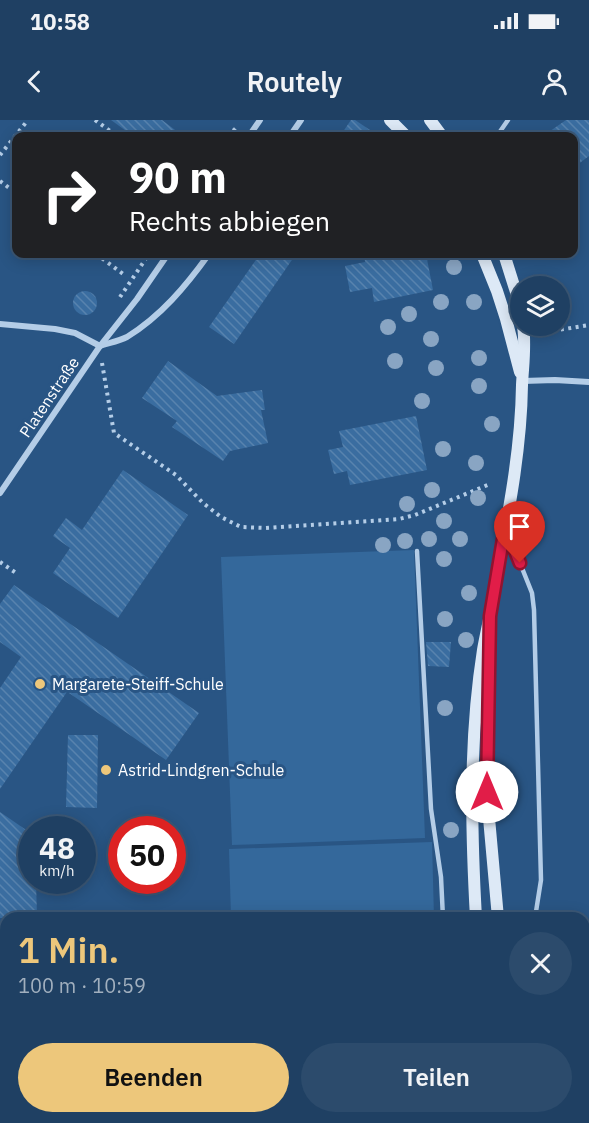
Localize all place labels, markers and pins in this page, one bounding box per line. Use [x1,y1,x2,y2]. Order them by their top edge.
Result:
pin [494,501,545,563]
place label: Margarete-Steiff-Schule [52,674,224,694]
marker: Margarete-Steiff-Schule [33,677,47,691]
place label: Astrid-Lindgren-Schule [118,760,285,780]
marker: Astrid-Lindgren-Schule [99,763,113,777]

